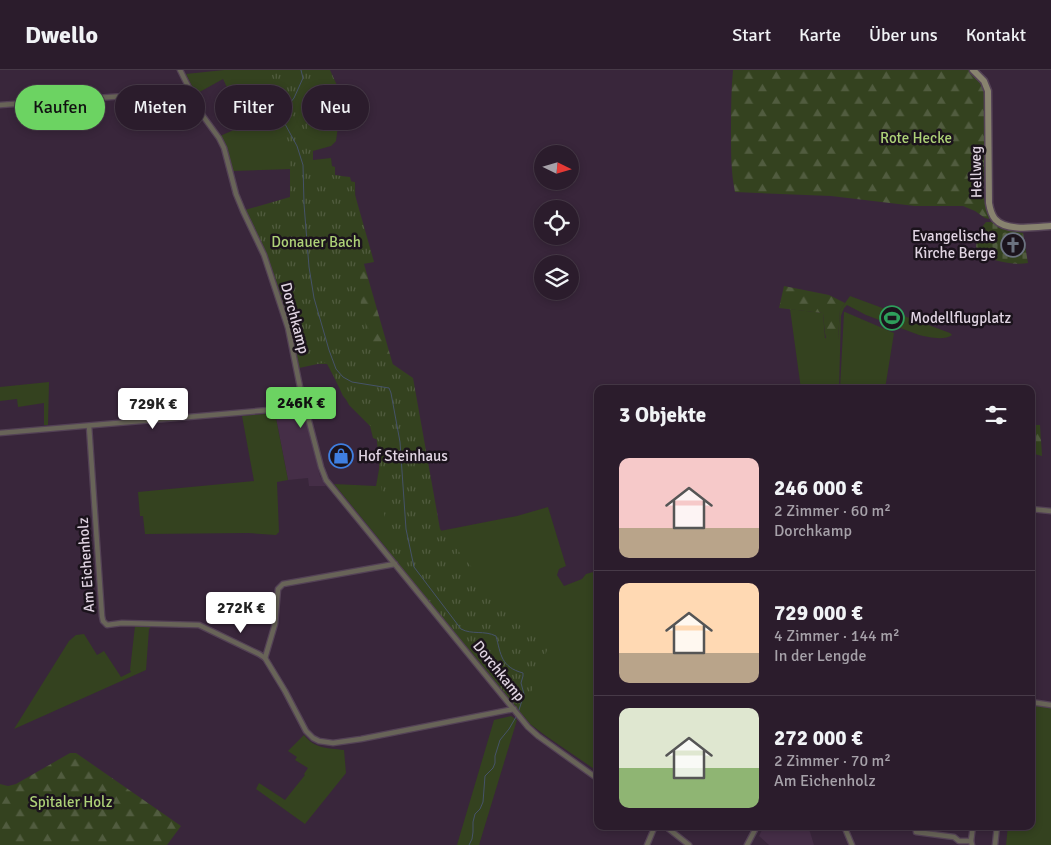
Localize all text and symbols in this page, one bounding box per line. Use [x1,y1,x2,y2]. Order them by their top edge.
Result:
text: Dwello [25,20,98,50]
text: Start [732,24,771,46]
text: Karte [799,24,841,46]
text: Über uns [869,24,938,46]
text: Kontakt [966,24,1026,46]
chip: Kaufen [15,85,105,130]
chip: Mieten [115,85,205,130]
chip: Filter [215,85,292,130]
chip: Neu [302,85,369,130]
park label: Rote Hecke [880,129,952,147]
north arrow [534,145,579,190]
map controls [534,145,579,300]
street label: Hellweg [967,146,985,198]
button: locate [534,200,579,245]
place label: Evangelische Kirche Berge [912,227,996,262]
church icon: Evangelische Kirche Berge [1000,232,1026,258]
park label: Donauer Bach [271,233,361,251]
button: layers [534,255,579,300]
street label: Dorchkamp [277,280,313,356]
sports icon: Modellflugplatz [879,305,905,331]
place label: Modellflugplatz [910,309,1011,327]
pin: 246K € [260,386,342,429]
pin: 729K € [112,388,194,430]
text: 246K € [277,393,325,413]
text: 729K € [129,394,177,414]
icon: filters [982,401,1010,429]
text: 3 Objekte [619,402,706,428]
shop icon: Hof Steinhaus [328,443,354,469]
place label: Hof Steinhaus [358,447,448,465]
text: 246 000 € [774,475,863,501]
icon: home [659,478,719,538]
text: 2 Zimmer · 60 m² [774,501,891,521]
street label: Am Eichenholz [74,517,98,613]
text: Dorchkamp [774,521,852,541]
pin: 272K € [200,592,282,634]
text: 272K € [217,598,265,618]
text: 729 000 € [774,600,863,626]
icon: home [659,603,719,663]
text: 4 Zimmer · 144 m² [774,626,900,646]
street label: Dorchkamp [469,637,529,705]
text: In der Lengde [774,646,866,666]
text: 272 000 € [774,725,863,751]
icon: home [659,728,719,788]
text: 2 Zimmer · 70 m² [774,751,891,771]
text: Am Eichenholz [774,771,876,791]
park label: Spitaler Holz [30,793,113,811]

